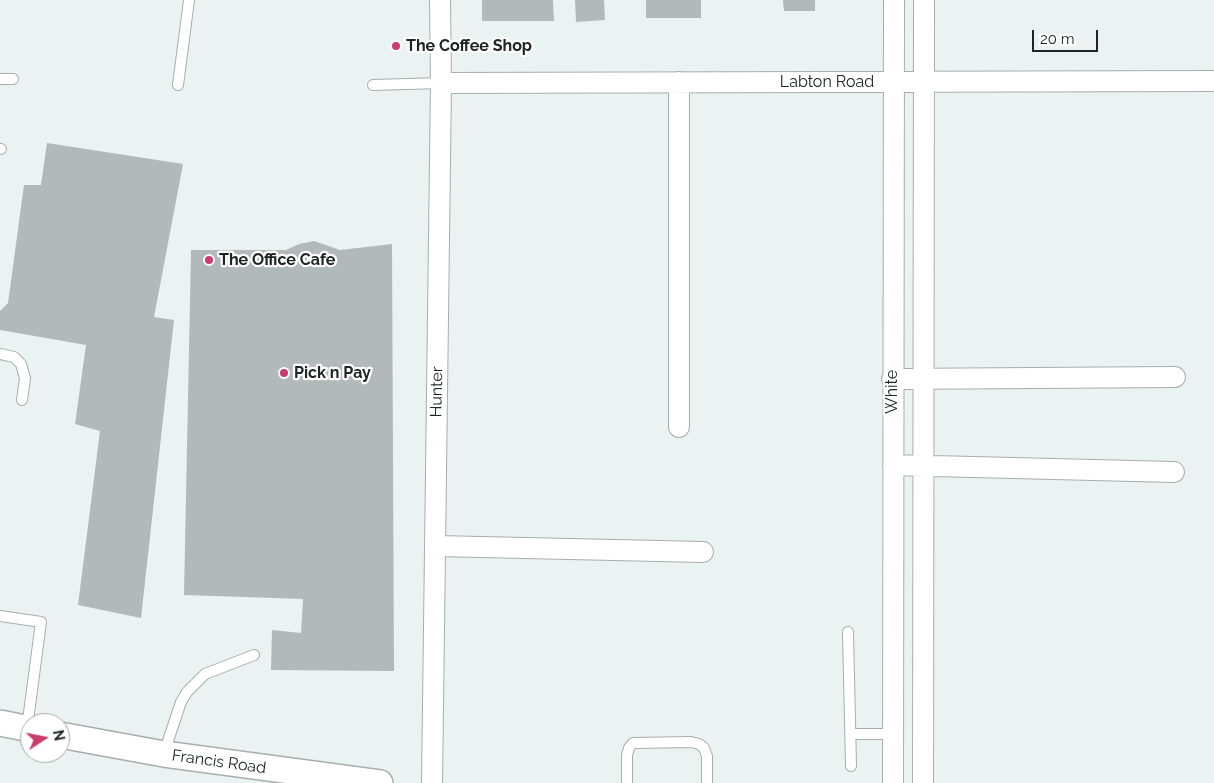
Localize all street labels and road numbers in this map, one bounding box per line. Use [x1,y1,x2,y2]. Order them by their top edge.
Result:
street label: Labton Road [780,72,874,92]
street label: Hunter [427,366,447,418]
street label: White [882,370,902,414]
street label: Francis Road [171,746,267,778]

